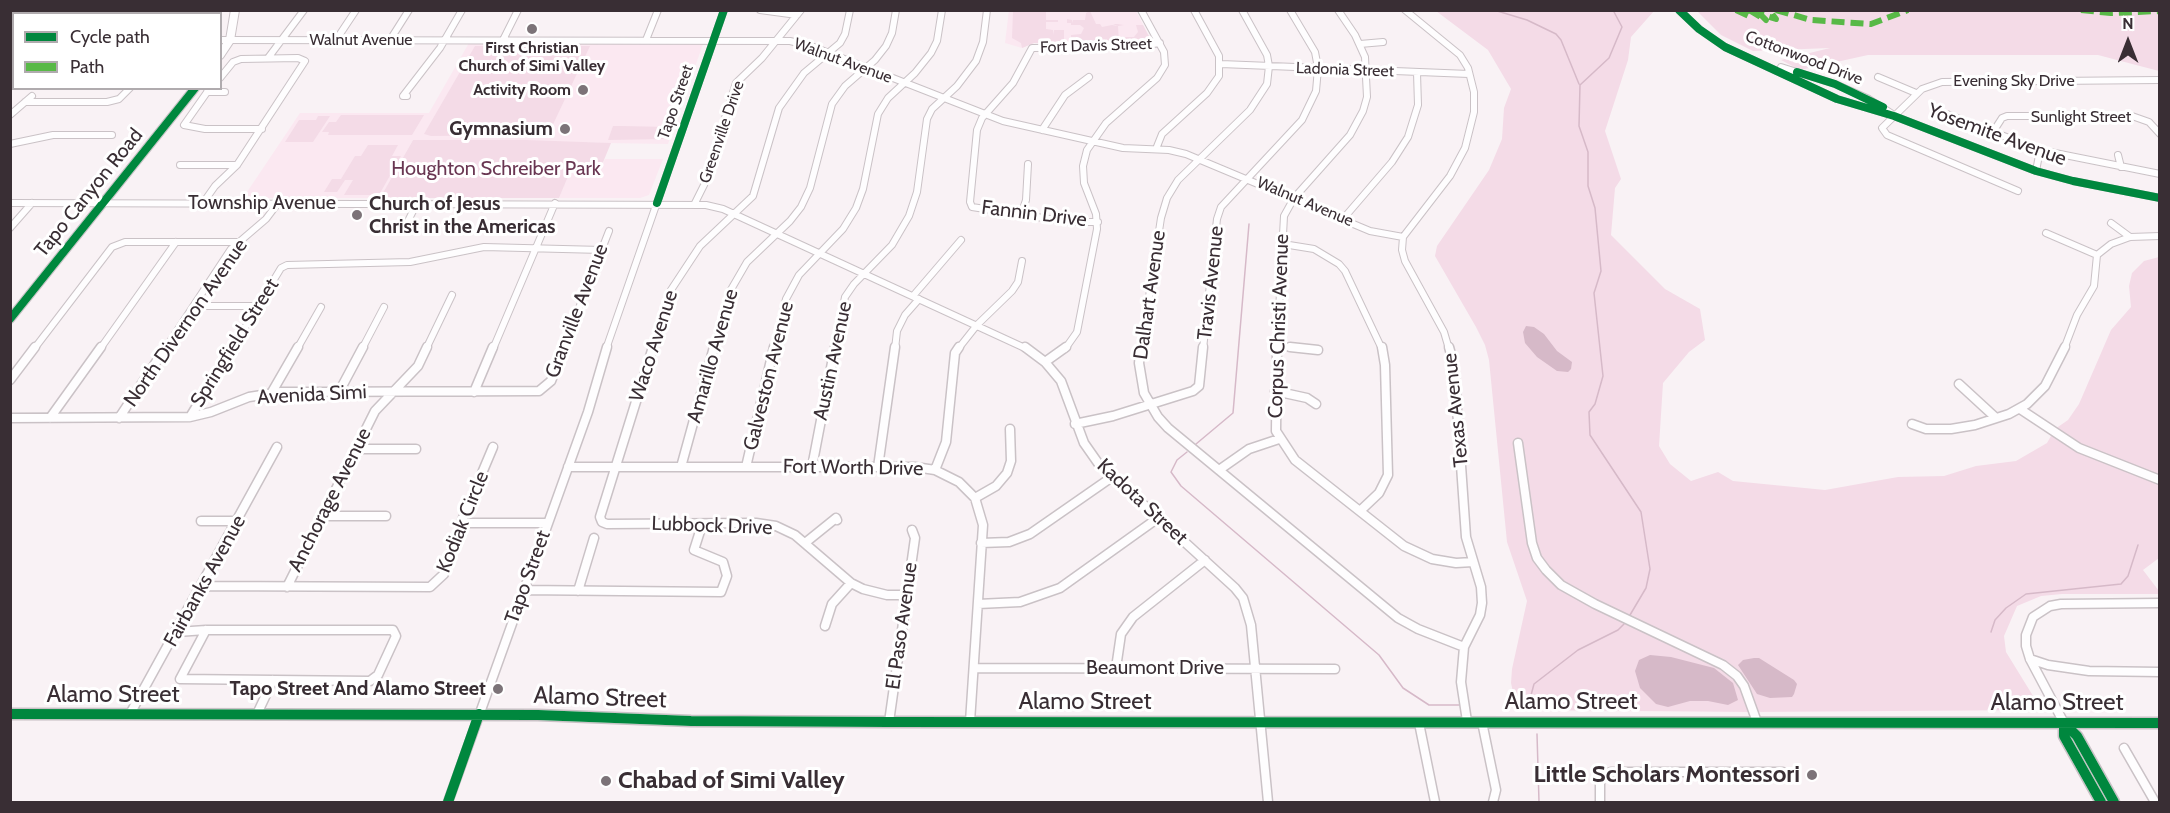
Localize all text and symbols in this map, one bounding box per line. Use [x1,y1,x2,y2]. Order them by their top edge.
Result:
legend [12,12,222,90]
north arrow [2098,12,2158,72]
text: N [2122,14,2134,33]
marker: First Christian Church of Simi Valley [525,22,539,36]
text: Cycle path [70,26,150,48]
street label: Cottonwood Drive [1743,27,1865,89]
street label: Walnut Avenue [309,30,413,50]
street label: Walnut Avenue [791,34,895,88]
street label: Fort Davis Street [1040,34,1152,58]
place label: First Christian Church of Simi Valley [459,38,605,76]
text: Path [70,56,104,78]
street label: Ladonia Street [1296,59,1394,81]
street label: Tapo Street [654,62,698,142]
street label: Evening Sky Drive [1953,71,2075,91]
street label: Greenville Drive [695,78,749,186]
place label: Activity Room [473,80,571,100]
marker: Activity Room [576,83,590,97]
street label: Yosemite Avenue [1924,99,2070,171]
street label: Sunlight Street [2031,107,2131,127]
place label: Gymnasium [449,117,553,141]
marker: Gymnasium [558,122,572,136]
street label: Tapo Canyon Road [30,124,148,262]
park label: Houghton Schreiber Park [391,157,601,181]
street label: Walnut Avenue [1254,173,1356,231]
street label: Township Avenue [188,191,336,215]
place label: Church of Jesus Christ in the Americas [369,192,556,239]
street label: Fannin Drive [980,196,1088,232]
marker: Church of Jesus Christ in the Americas [350,208,364,222]
street label: Travis Avenue [1193,225,1229,341]
street label: Dalhart Avenue [1129,229,1171,361]
street label: Corpus Christi Avenue [1264,233,1294,419]
street label: North Divernon Avenue [119,234,253,412]
street label: Granville Avenue [540,241,614,381]
street label: Springfield Street [186,274,284,412]
street label: Amarillo Avenue [682,286,744,426]
street label: Waco Avenue [625,287,683,405]
street label: Galveston Avenue [739,299,799,453]
street label: Austin Avenue [809,299,857,423]
street label: Texas Avenue [1438,352,1474,468]
street label: Avenida Simi [257,380,367,410]
street label: Anchorage Avenue [283,424,377,576]
street label: Kadota Street [1092,454,1192,550]
street label: Fort Worth Drive [783,455,923,481]
street label: Kodiak Circle [432,468,494,576]
street label: Fairbanks Avenue [159,511,251,651]
street label: Lubbock Drive [651,512,773,540]
street label: Tapo Street [500,527,556,627]
street label: El Paso Avenue [881,561,923,691]
street label: Beaumont Drive [1086,656,1224,680]
place label: Tapo Street And Alamo Street [230,677,486,701]
street label: Alamo Street [46,681,180,709]
street label: Alamo Street [533,681,667,715]
marker: Tapo Street And Alamo Street [491,682,505,696]
street label: Alamo Street [1018,688,1152,716]
street label: Alamo Street [1504,688,1638,716]
street label: Alamo Street [1990,689,2124,717]
place label: Little Scholars Montessori [1534,761,1800,789]
place label: Chabad of Simi Valley [618,767,845,795]
marker: Little Scholars Montessori [1805,768,1819,782]
marker: Chabad of Simi Valley [599,774,613,788]

